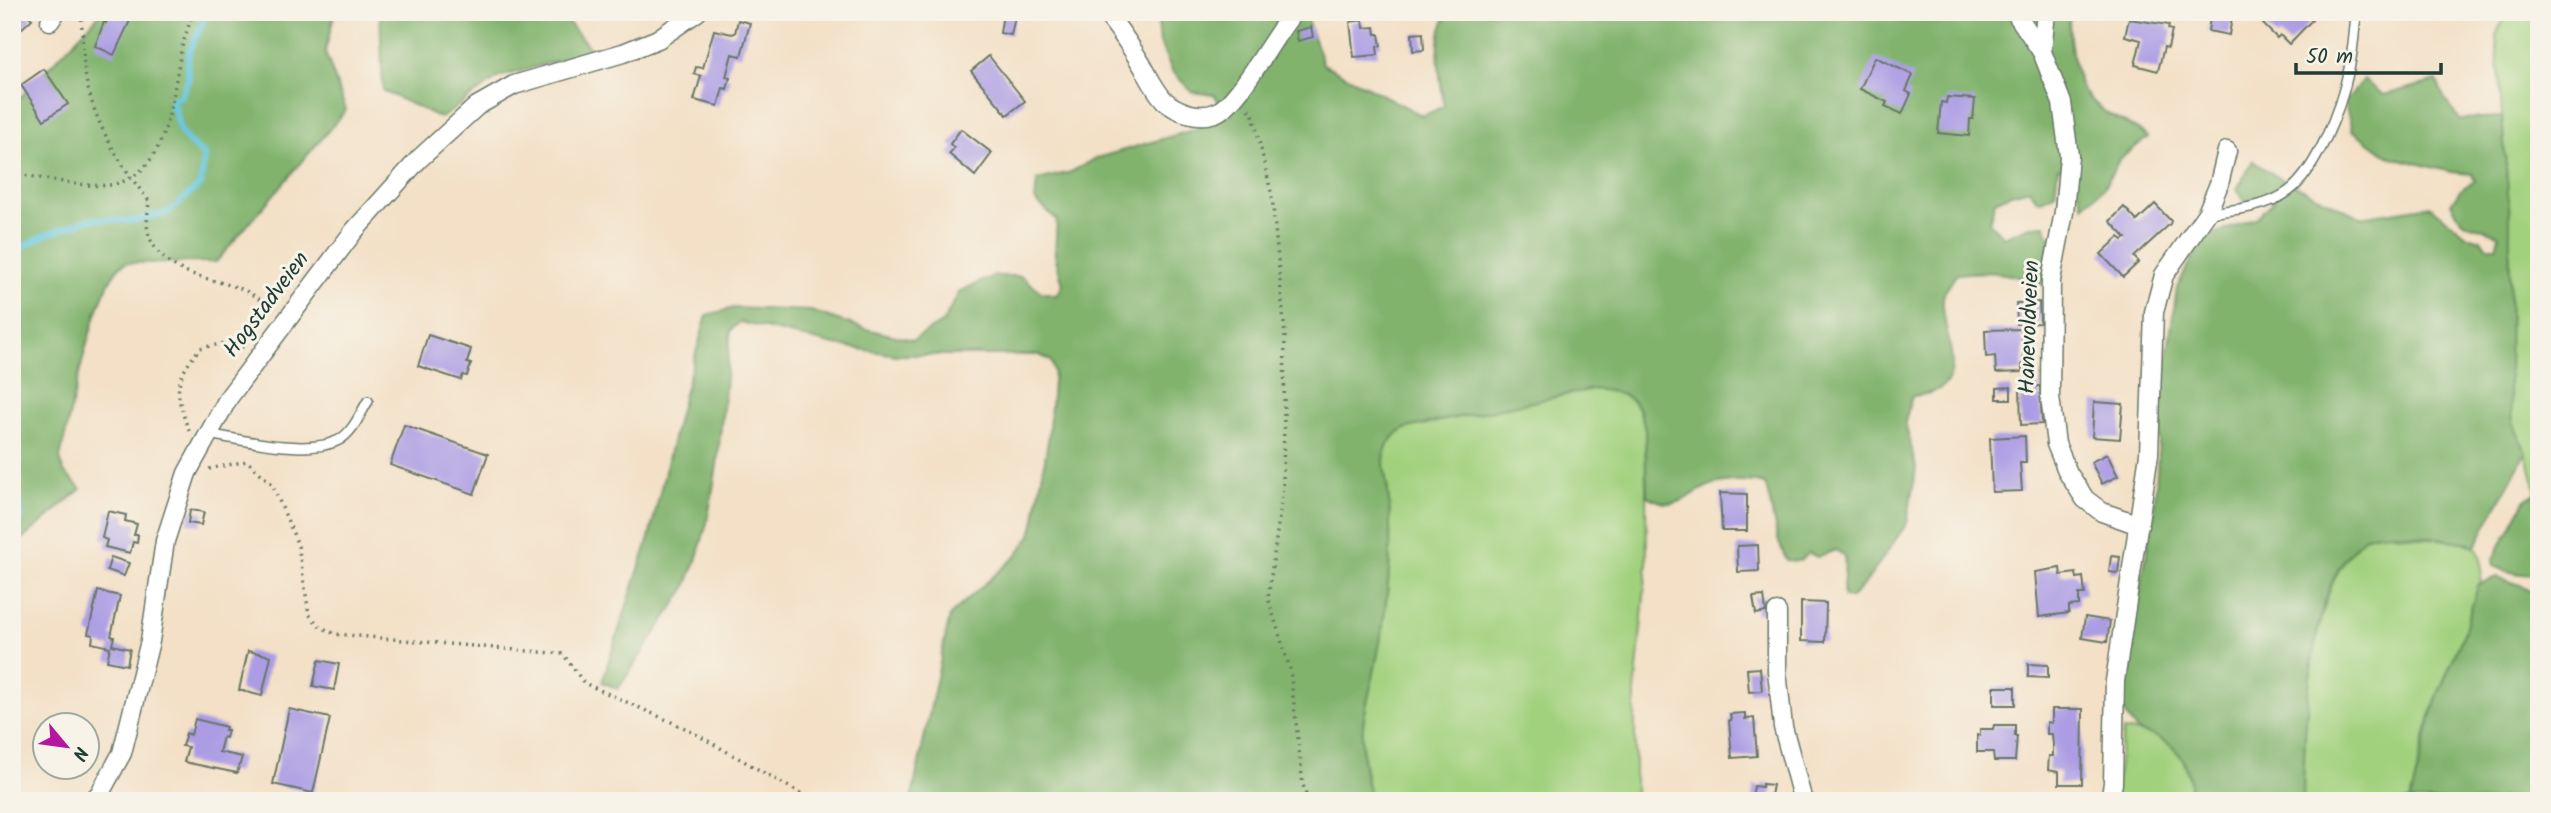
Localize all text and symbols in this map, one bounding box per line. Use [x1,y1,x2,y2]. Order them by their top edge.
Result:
scale bar [2296,32,2441,76]
text: 50 m [2306,41,2353,74]
street label: Hogstadveien [215,244,319,366]
street label: Hanevoldveien [2010,259,2050,395]
north arrow [32,712,102,782]
text: N [63,741,95,766]

